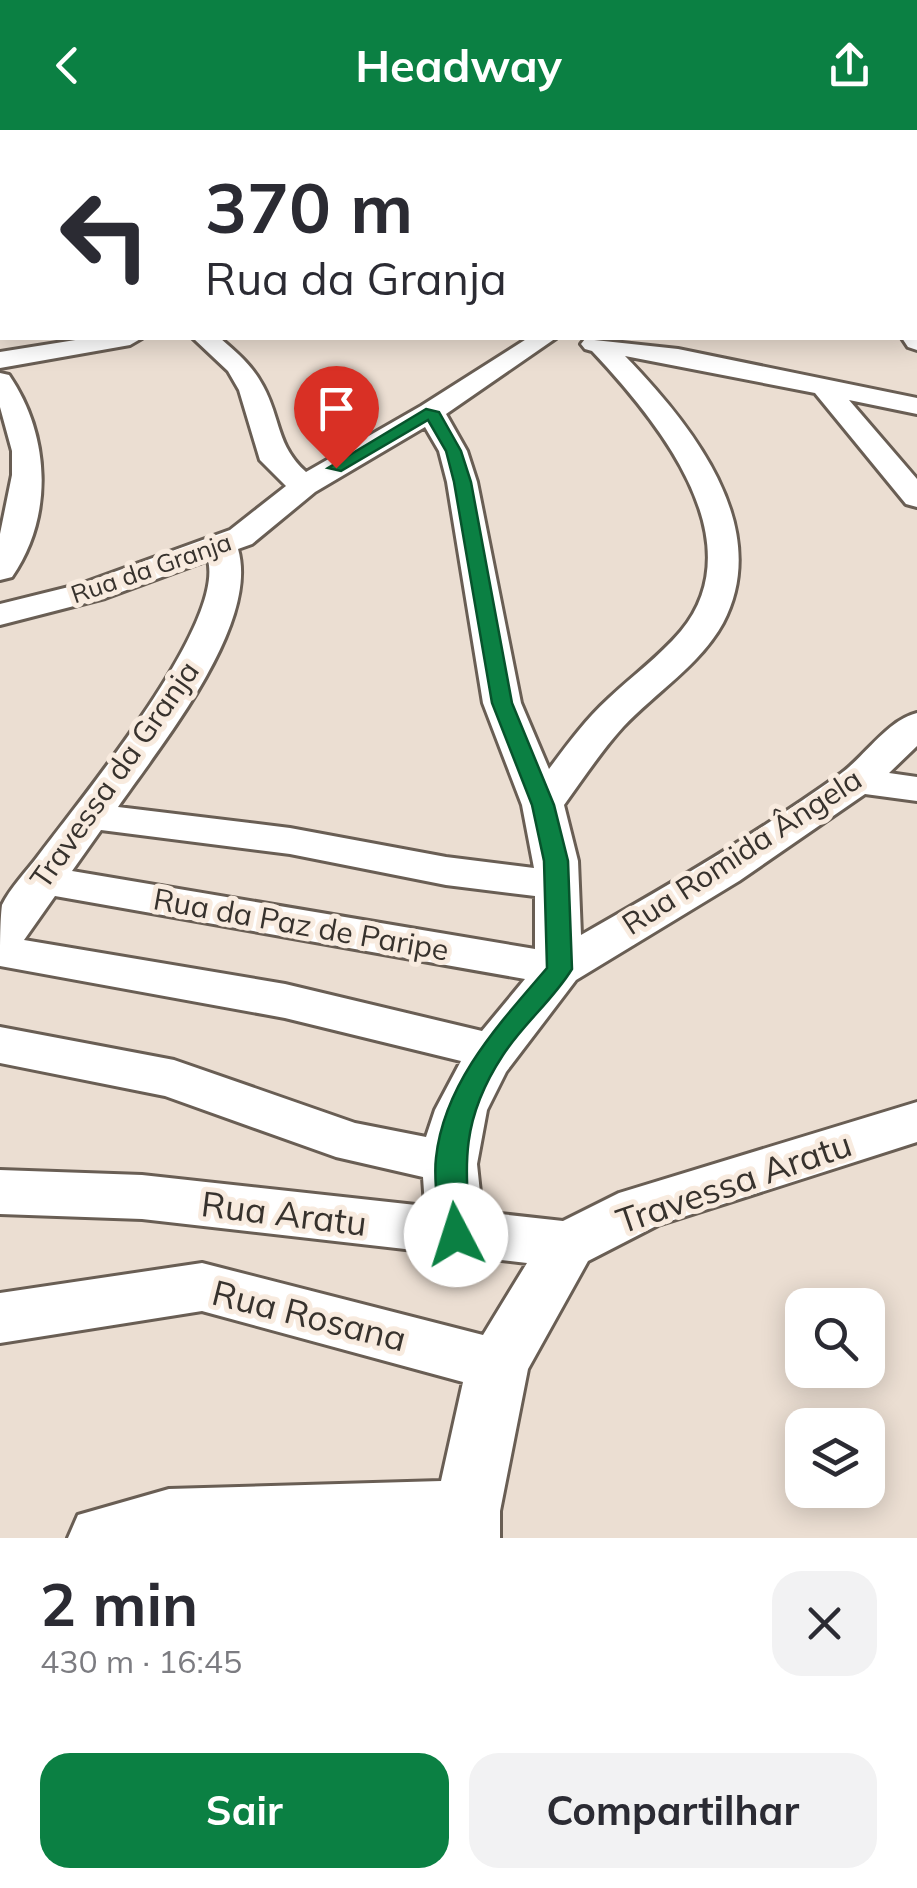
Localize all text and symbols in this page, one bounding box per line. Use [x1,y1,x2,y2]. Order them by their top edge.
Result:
text: Headway [355,37,562,93]
icon: back [40,38,95,93]
icon: share [822,38,877,93]
text: 370 m [205,163,413,251]
icon: left [40,170,170,300]
text: Rua da Granja [205,250,507,306]
pin [294,366,379,469]
icon: arrive [309,381,364,436]
street label: Rua da Granja [67,526,235,609]
street label: Travessa da Granja [21,653,207,896]
street label: Rua Romida Ângela [615,760,868,943]
street label: Rua da Paz de Paripe [151,879,452,969]
street label: Travessa Aratu [610,1121,857,1243]
street label: Rua Aratu [199,1181,369,1245]
position arrow [404,1183,508,1287]
street label: Rua Rosana [208,1270,411,1360]
map controls [785,1288,885,1508]
button: search [785,1288,885,1388]
button: layers [785,1408,885,1508]
text: 2 min [40,1566,198,1641]
button: close [772,1571,877,1676]
text: 430 m · 16:45 [40,1641,242,1681]
button: Sair [40,1753,449,1868]
button: Compartilhar [469,1753,877,1868]

